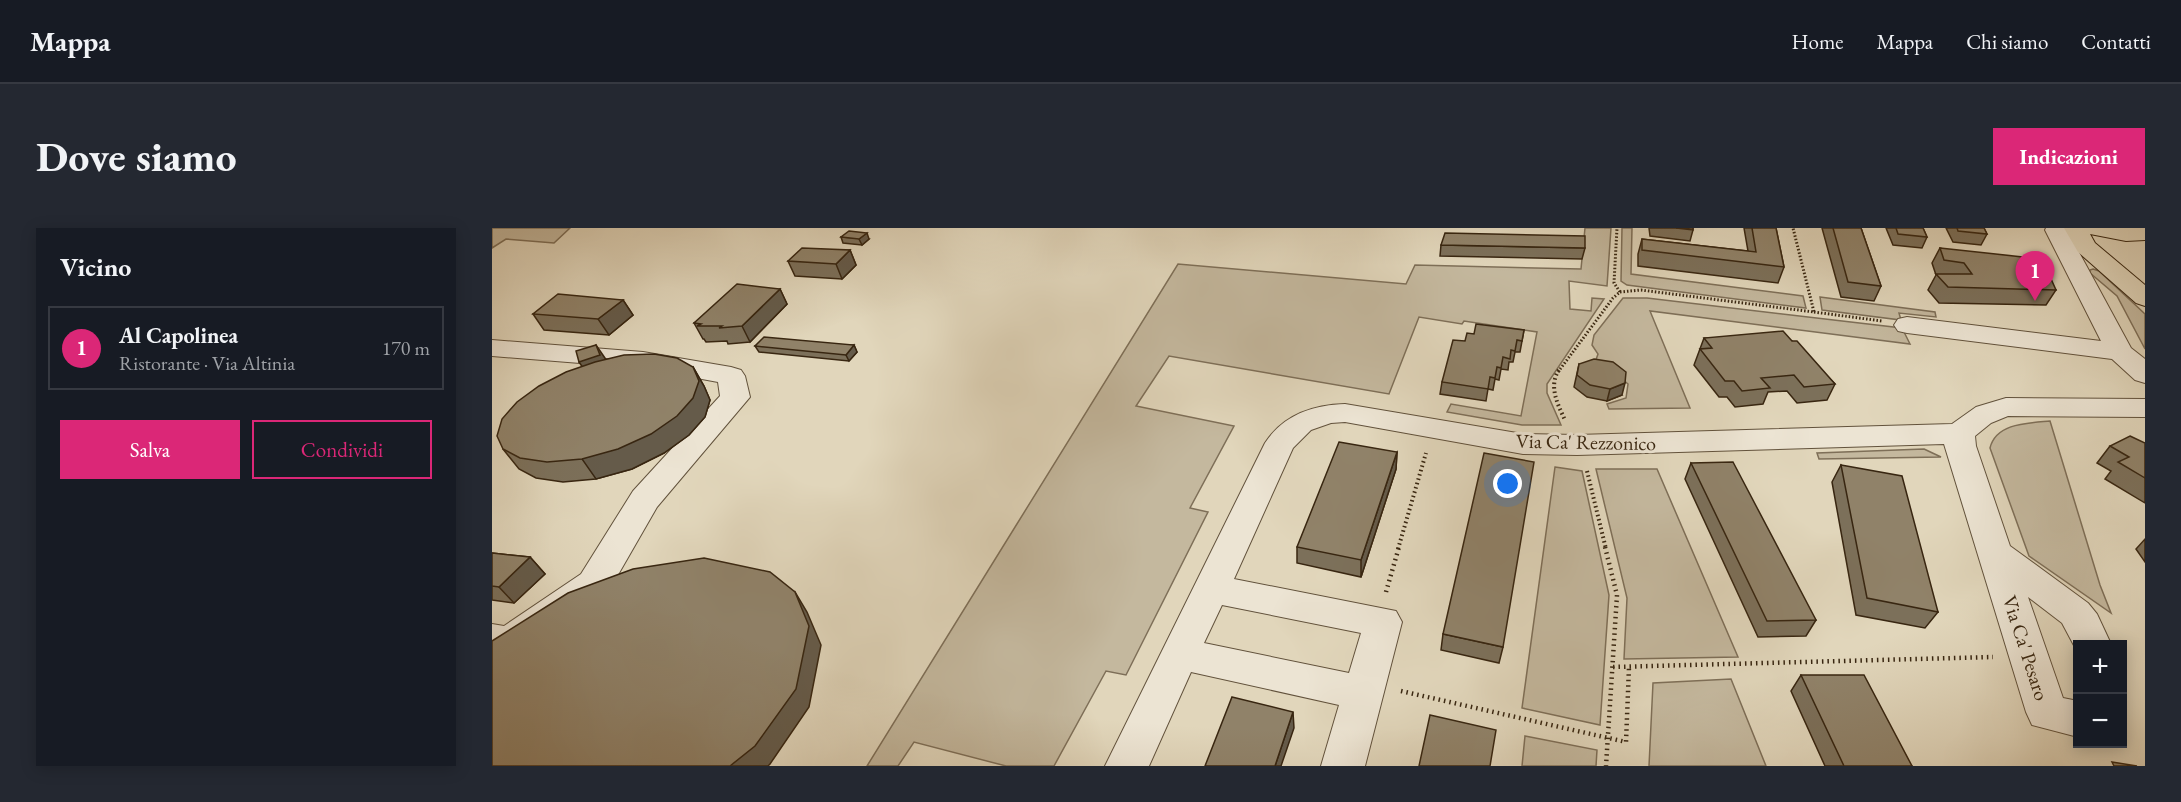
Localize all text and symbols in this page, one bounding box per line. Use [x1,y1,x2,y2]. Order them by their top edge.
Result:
text: Mappa [30,23,110,59]
text: Home [1792,28,1844,55]
text: Mappa [1877,28,1933,55]
text: Chi siamo [1966,28,2048,55]
text: Contatti [2081,28,2151,55]
button: Indicazioni [1993,128,2145,185]
text: Dove siamo [36,129,237,184]
text: Vicino [60,250,131,284]
pin: 1 [2016,251,2054,301]
text: Al Capolinea [119,321,238,350]
text: 1 [76,335,87,361]
text: 170 m [382,335,430,361]
text: Ristorante · Via Altinia [119,350,295,376]
button: Salva [60,420,240,479]
button: Condividi [252,420,432,479]
street label: Via Ca' Rezzonico [1516,428,1656,456]
your location [1493,469,1522,498]
street label: Via Ca' Pesaro [1997,592,2055,704]
map controls [2073,640,2127,748]
button: + [2073,640,2127,694]
button: − [2073,694,2127,748]

